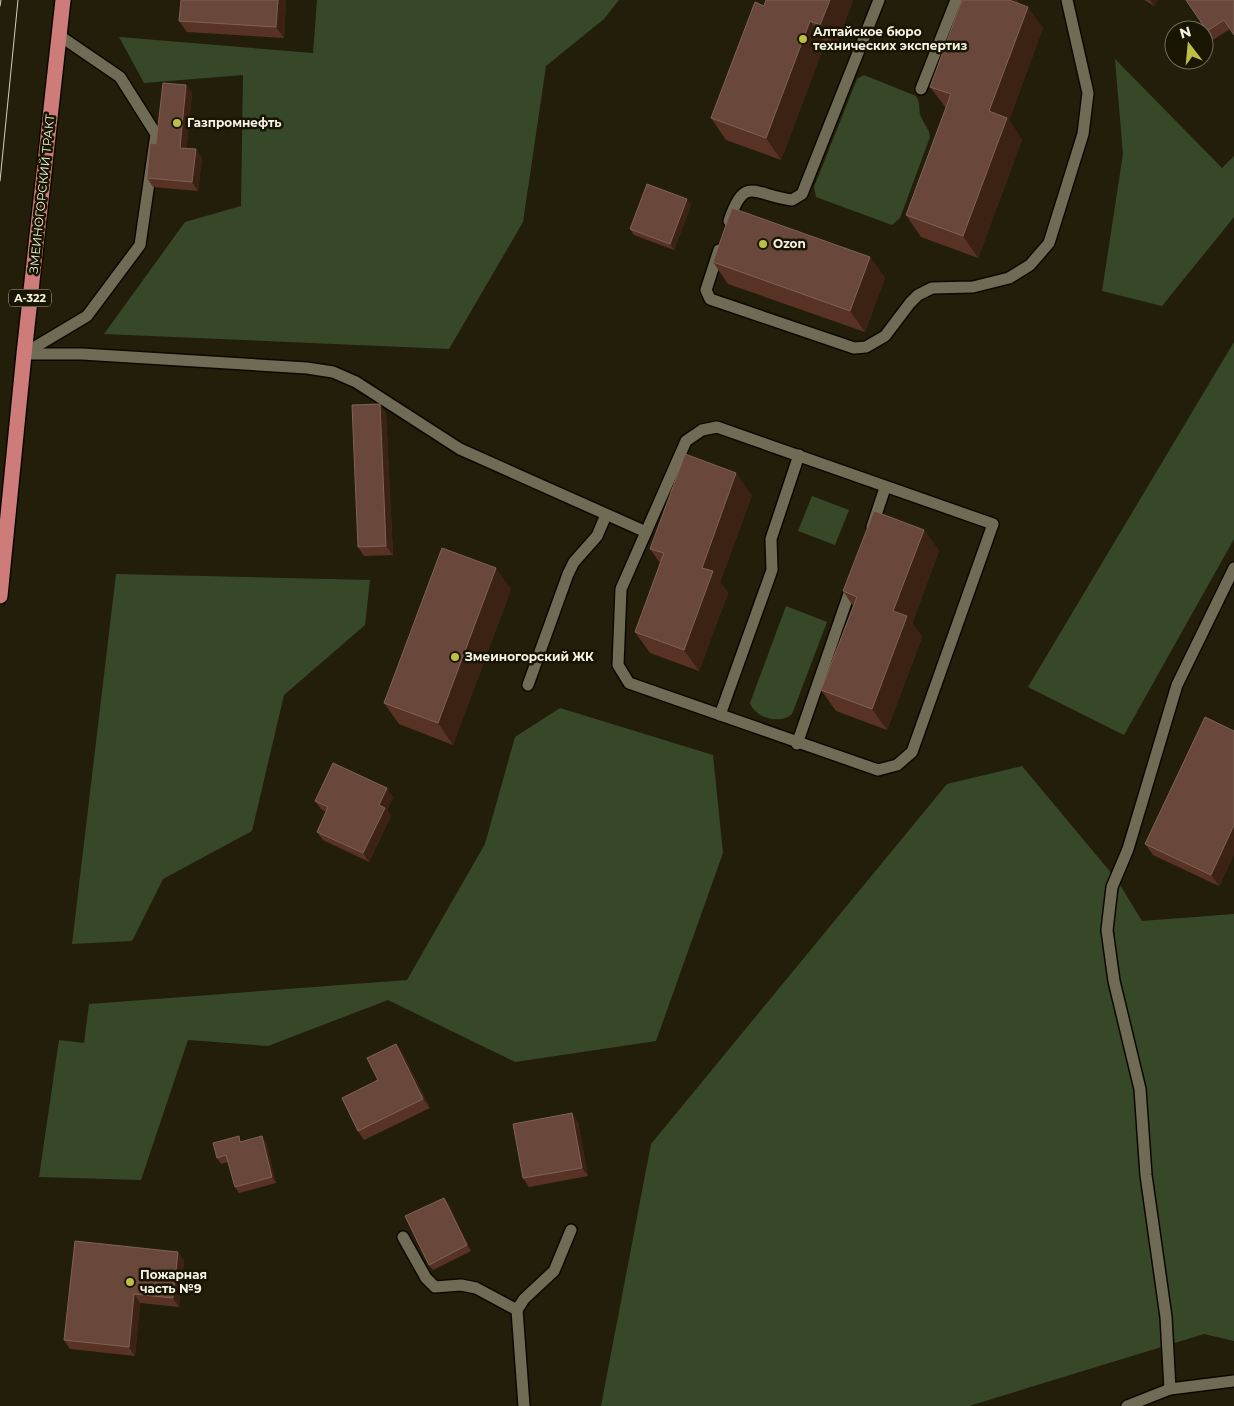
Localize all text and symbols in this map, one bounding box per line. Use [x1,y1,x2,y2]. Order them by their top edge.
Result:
north arrow [1164,20,1214,70]
text: N [1177,22,1193,43]
place label: Алтайское бюро технических экспертиз [813,24,967,53]
marker: Алтайское бюро технических экспертиз [797,33,809,45]
street label: ЗМЕИНОГОРСКИЙ ТРАКТ [26,114,57,274]
place label: Газпромнефть [187,115,282,130]
marker: Газпромнефть [171,117,183,129]
place label: Ozon [773,236,806,251]
marker: Ozon [757,238,769,250]
road number: А-322 [9,290,51,306]
place label: Змеиногорский ЖК [464,649,594,664]
marker: Змеиногорский ЖК [449,651,461,663]
place label: Пожарная часть №9 [140,1267,207,1296]
marker: Пожарная часть №9 [124,1276,136,1288]

